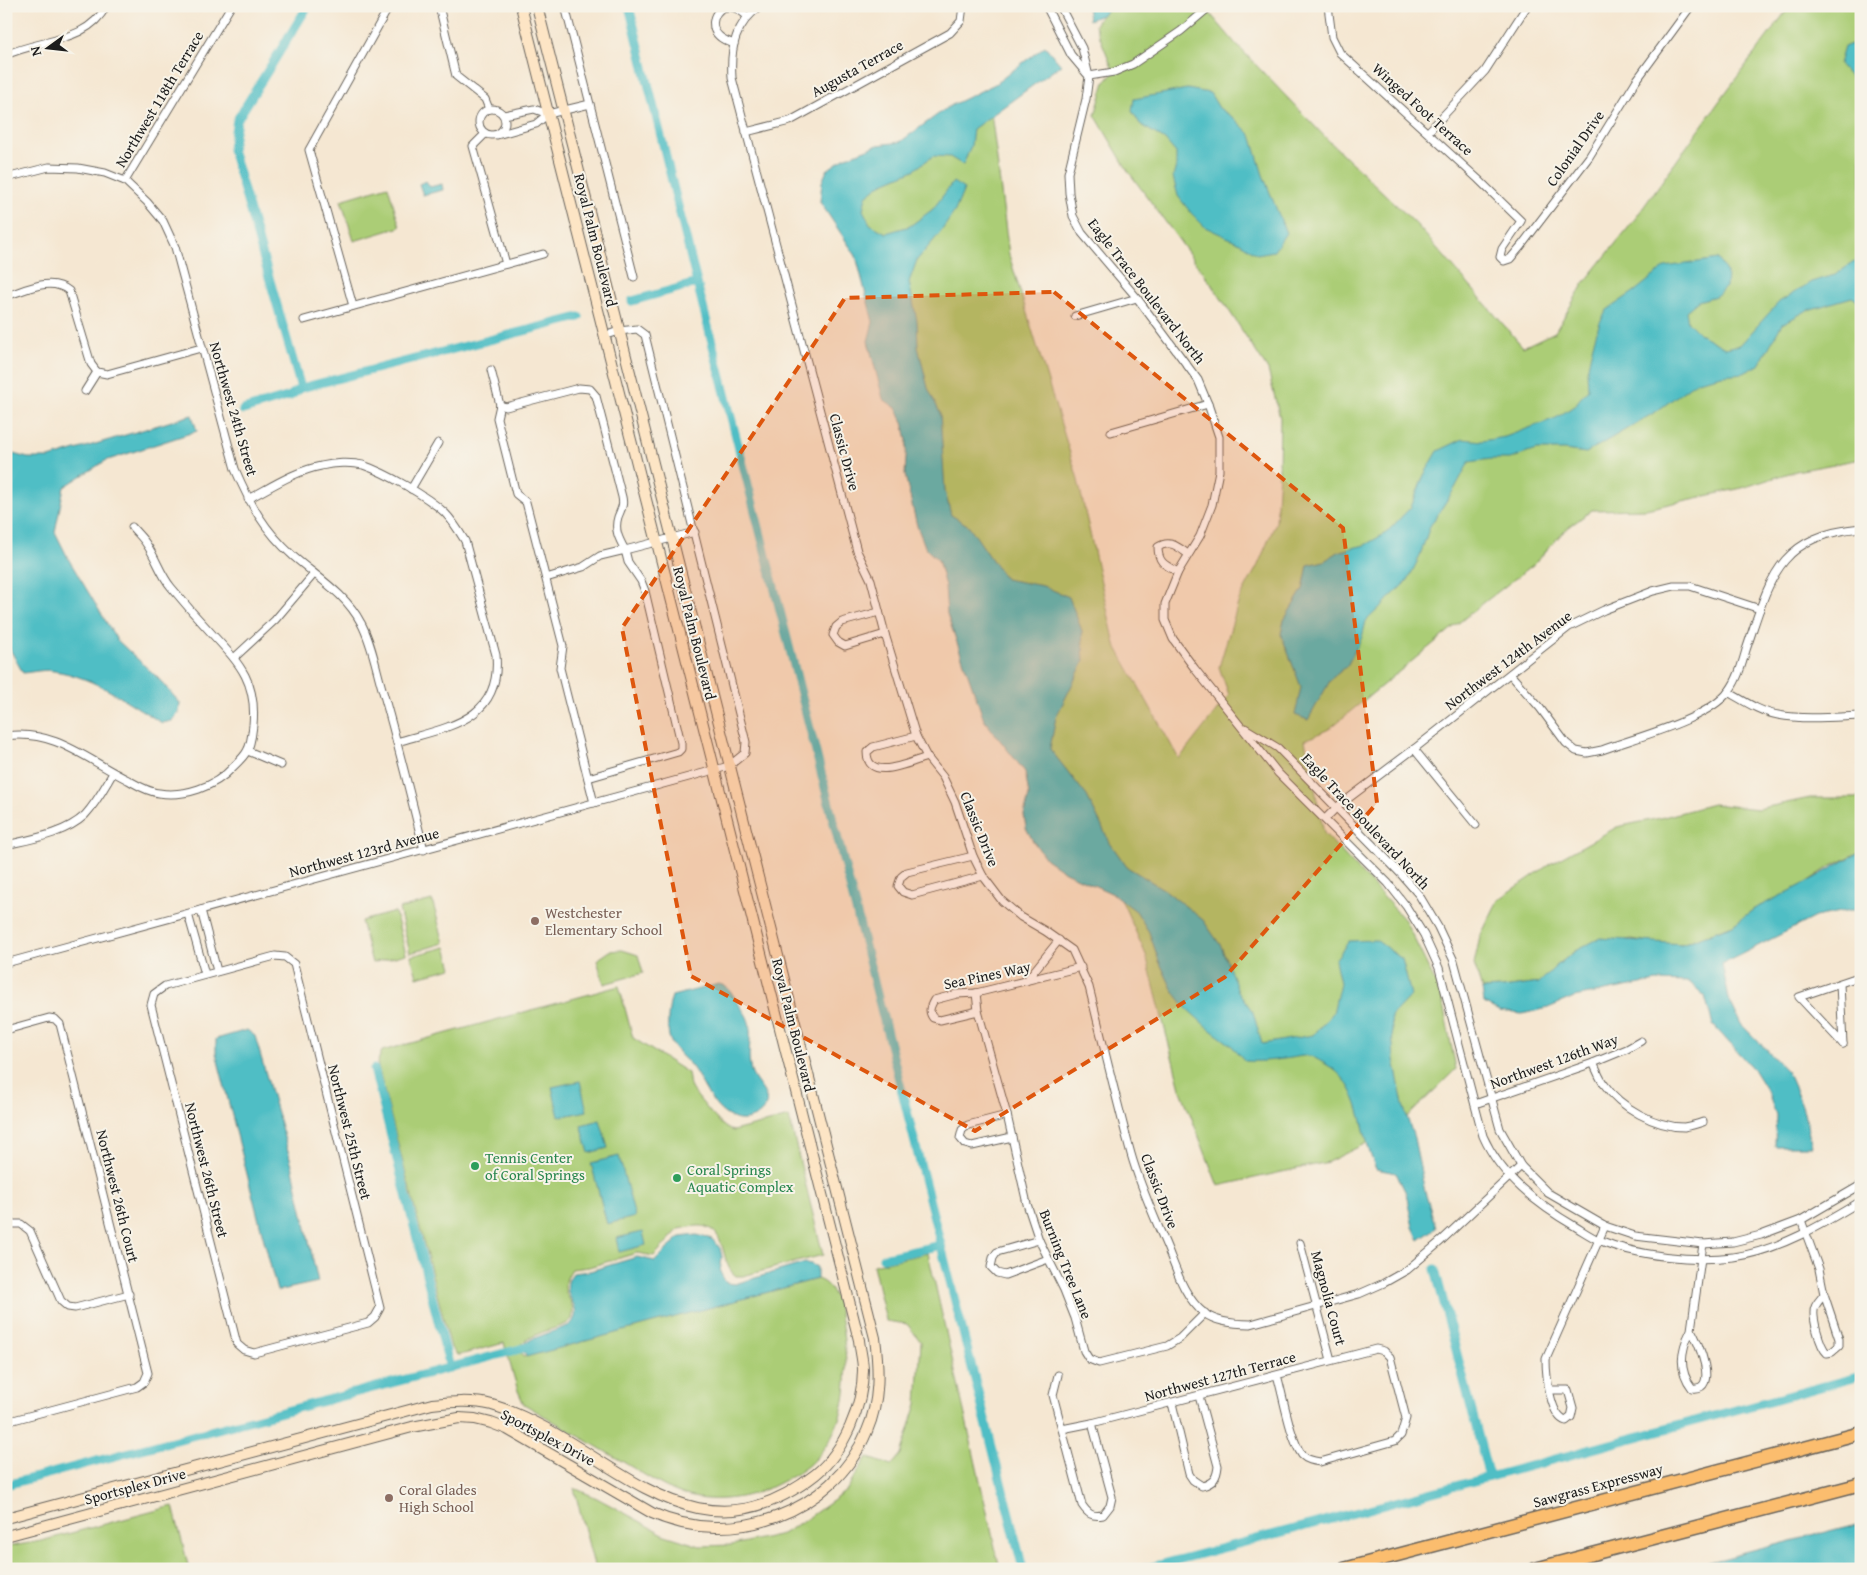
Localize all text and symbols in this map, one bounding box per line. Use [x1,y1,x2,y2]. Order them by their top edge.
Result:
north arrow [22,22,72,72]
street label: Northwest 118th Terrace [110,27,208,171]
street label: Augusta Terrace [807,34,907,102]
text: N [24,44,46,58]
street label: Winged Foot Terrace [1368,58,1478,160]
street label: Colonial Drive [1541,106,1609,190]
street label: Royal Palm Boulevard [569,171,623,309]
street label: Eagle Trace Boulevard North [1083,214,1211,369]
street label: Northwest 24th Street [205,339,263,479]
street label: Classic Drive [825,411,865,493]
street label: Royal Palm Boulevard [668,564,722,702]
street label: Northwest 124th Avenue [1440,605,1576,715]
street label: Eagle Trace Boulevard North [1297,748,1435,894]
street label: Classic Drive [955,788,1005,870]
street label: Northwest 123rd Avenue [287,822,441,882]
place label: Westchester Elementary School [545,902,663,940]
marker: Westchester Elementary School [529,915,541,927]
street label: Sea Pines Way [942,955,1033,994]
street label: Royal Palm Boulevard [767,956,821,1094]
street label: Northwest 126th Way [1487,1028,1621,1094]
street label: Northwest 25th Street [323,1062,377,1203]
street label: Northwest 26th Street [180,1100,234,1241]
street label: Northwest 26th Court [91,1127,145,1265]
place label: Tennis Center of Coral Springs [485,1147,585,1185]
street label: Classic Drive [1136,1150,1184,1232]
place label: Coral Springs Aquatic Complex [687,1159,794,1197]
marker: Tennis Center of Coral Springs [469,1160,481,1172]
marker: Coral Springs Aquatic Complex [671,1172,683,1184]
street label: Burning Tree Lane [1034,1206,1098,1322]
street label: Magnolia Court [1306,1248,1352,1348]
street label: Northwest 127th Terrace [1142,1346,1298,1406]
street label: Sportsplex Drive [497,1403,599,1471]
street label: Sawgrass Expressway [1531,1457,1666,1512]
street label: Sportsplex Drive [82,1462,188,1510]
place label: Coral Glades High School [399,1479,477,1517]
marker: Coral Glades High School [383,1492,395,1504]

